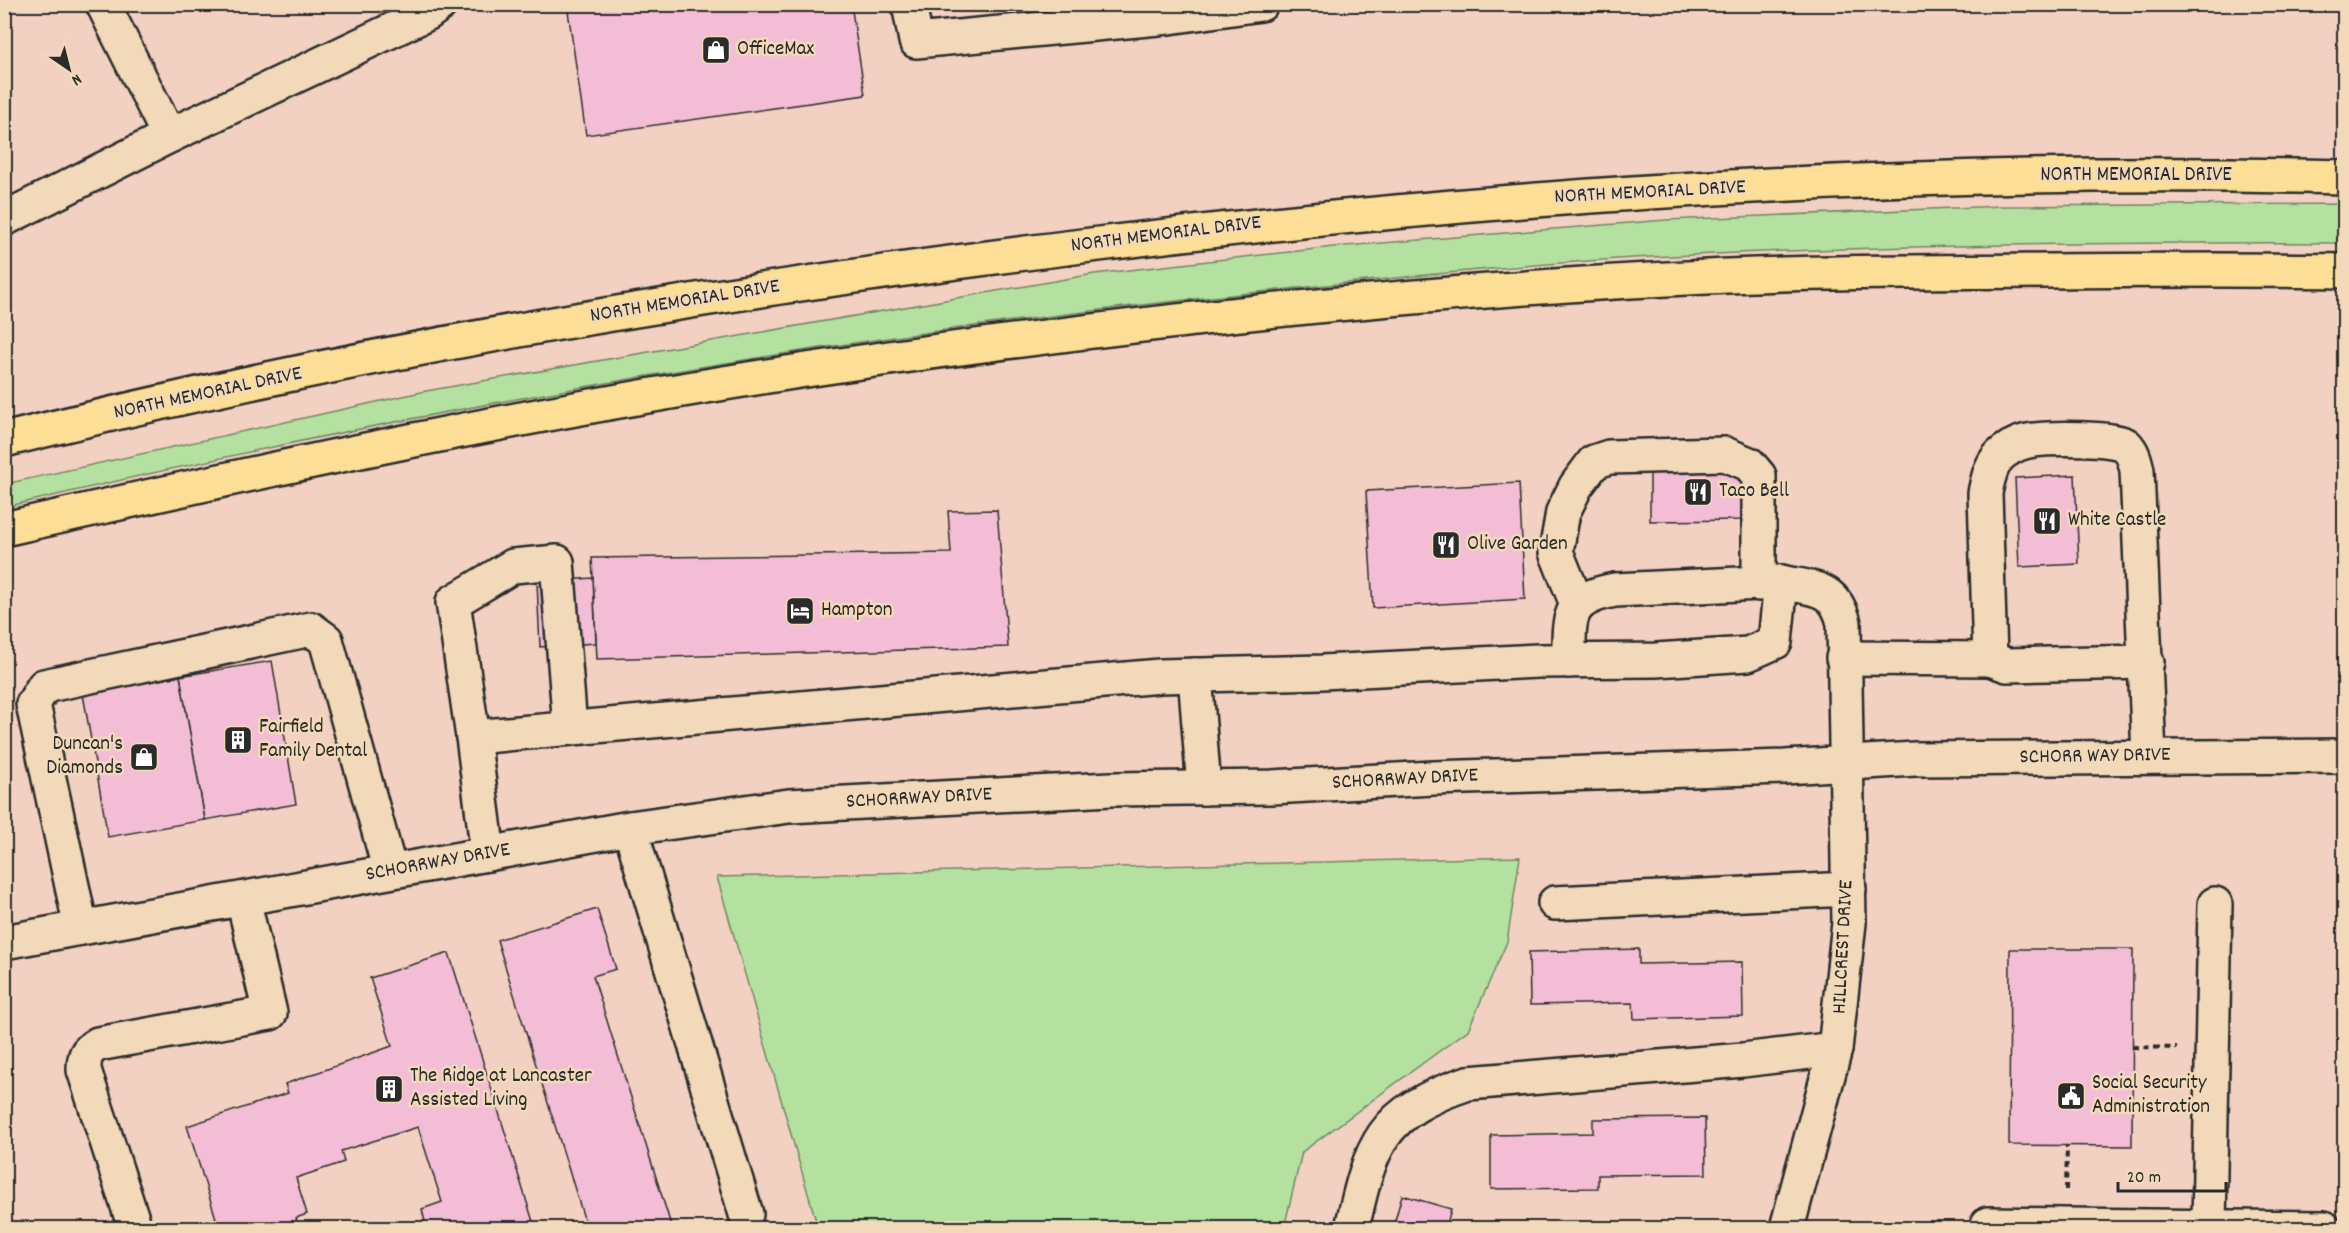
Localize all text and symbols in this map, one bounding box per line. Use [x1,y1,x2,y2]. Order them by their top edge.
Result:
shop icon: OfficeMax [700,34,732,66]
place label: OfficeMax [737,35,814,65]
north arrow [39,39,99,99]
text: N [66,68,86,91]
street label: NORTH MEMORIAL DRIVE [2040,161,2232,191]
street label: NORTH MEMORIAL DRIVE [1554,173,1747,213]
street label: NORTH MEMORIAL DRIVE [1069,208,1263,262]
street label: NORTH MEMORIAL DRIVE [588,272,782,332]
street label: NORTH MEMORIAL DRIVE [111,359,305,429]
restaurant icon: Taco Bell [1682,476,1714,508]
place label: Taco Bell [1719,477,1789,507]
restaurant icon: White Castle [2031,505,2063,537]
place label: White Castle [2068,506,2166,536]
restaurant icon: Olive Garden [1430,529,1462,561]
place label: Olive Garden [1467,530,1568,560]
hotel icon: Hampton [784,595,816,627]
place label: Hampton [821,596,893,626]
place label: Fairfield Family Dental [259,713,367,767]
building icon: Fairfield Family Dental [222,724,254,756]
place label: Duncan's Diamonds [46,730,123,784]
shop icon: Duncan's Diamonds [128,741,160,773]
street label: SCHORR WAY DRIVE [2019,741,2171,773]
street label: SCHORRWAY DRIVE [1331,761,1479,799]
street label: SCHORRWAY DRIVE [845,780,993,818]
street label: SCHORRWAY DRIVE [363,835,513,890]
street label: HILLCREST DRIVE [1826,879,1863,1015]
place label: The Ridge at Lancaster Assisted Living [410,1062,592,1116]
place label: Social Security Administration [2092,1069,2210,1123]
building icon: The Ridge at Lancaster Assisted Living [373,1073,405,1105]
public building icon: Social Security Administration [2055,1080,2087,1112]
scale bar [2118,1155,2226,1193]
text: 20 m [2127,1166,2161,1191]

